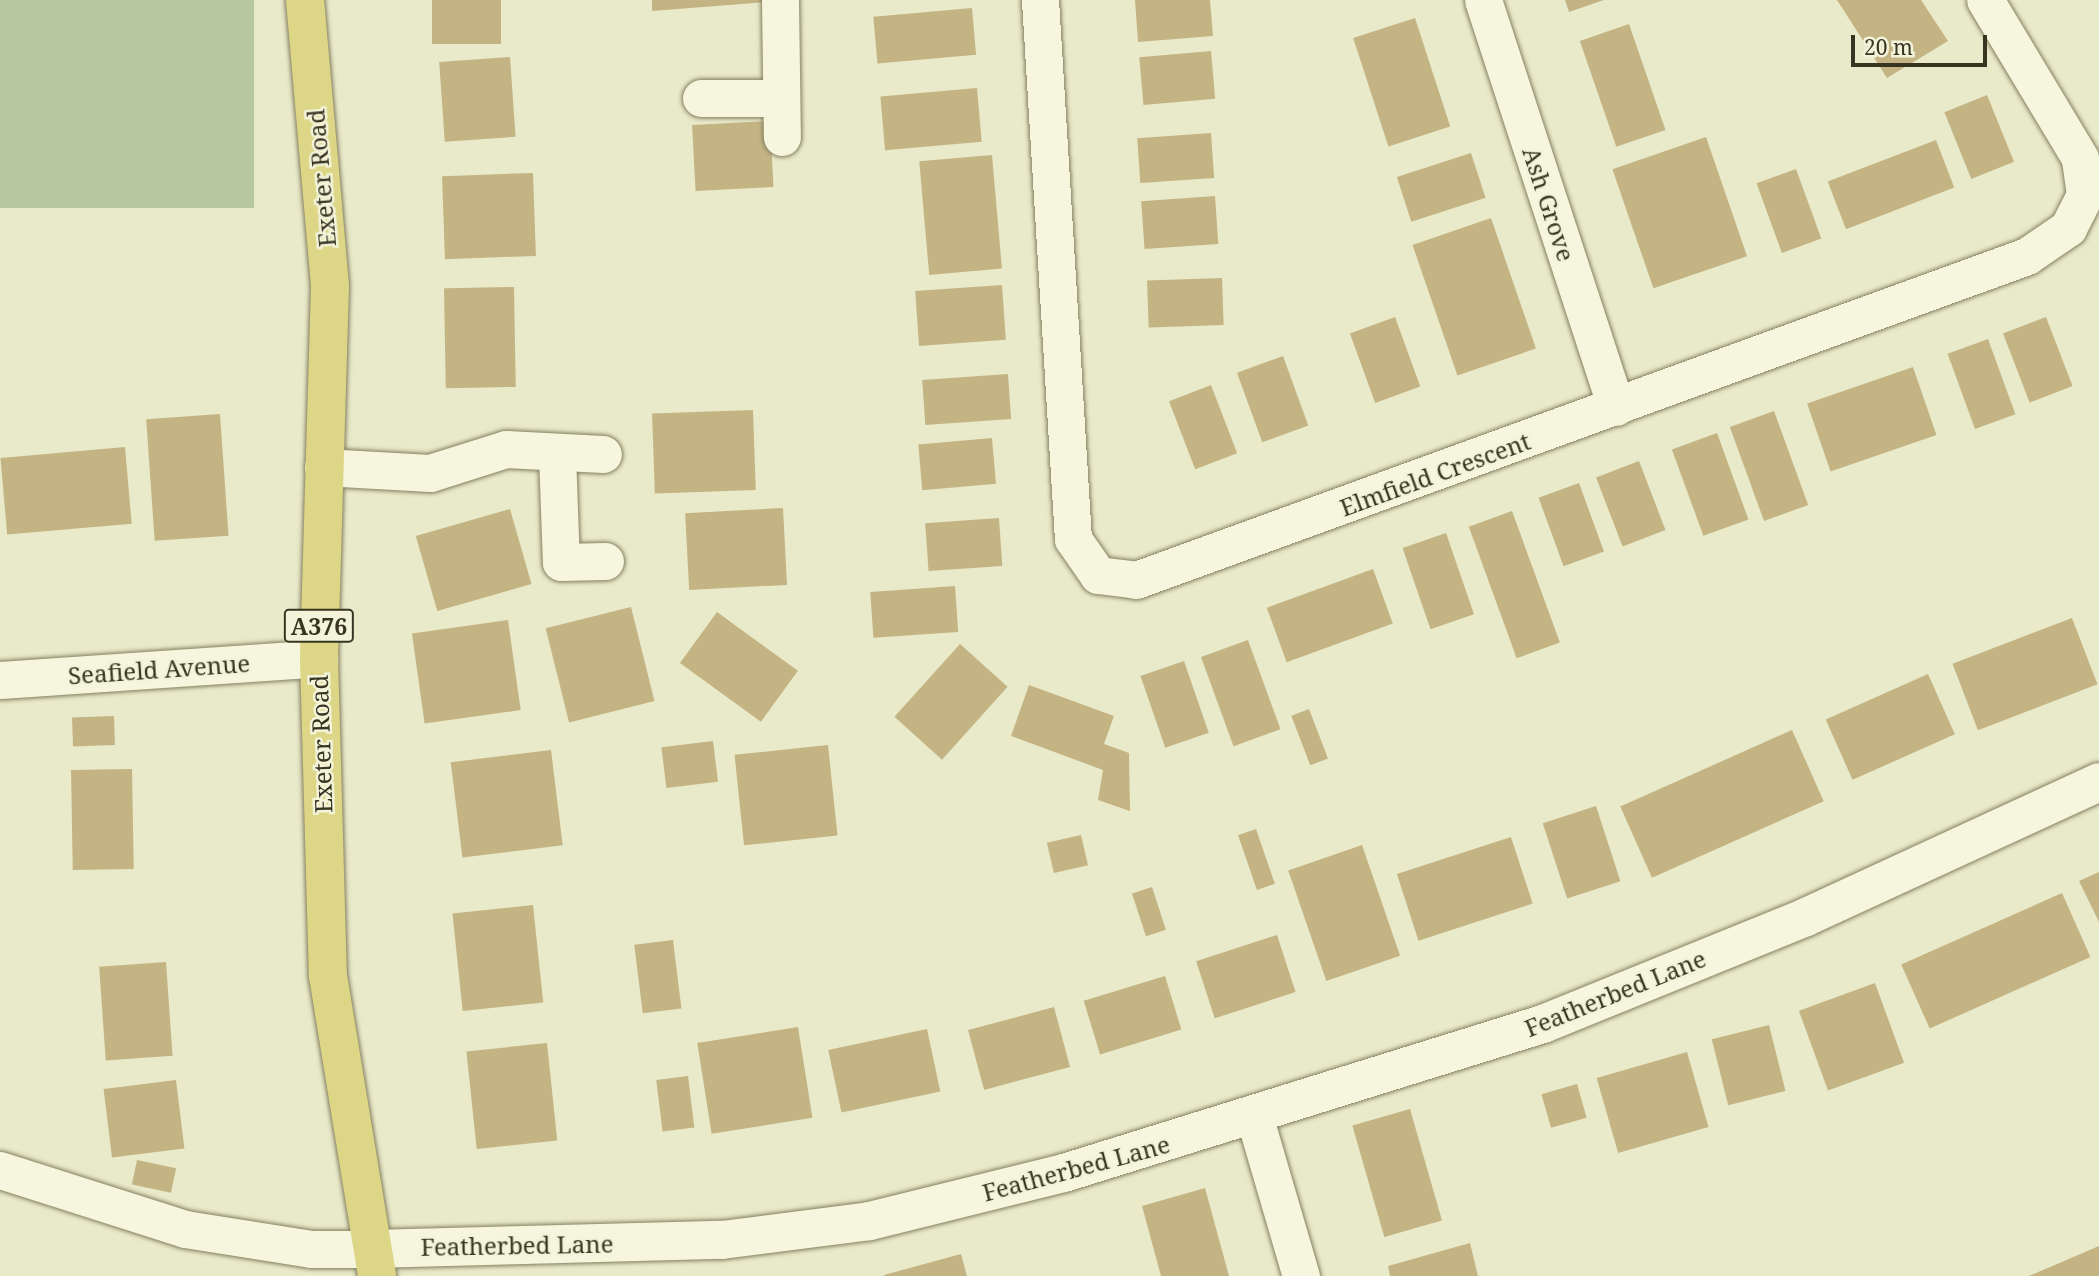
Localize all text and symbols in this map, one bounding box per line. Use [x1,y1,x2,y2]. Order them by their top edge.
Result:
scale bar [1854,21,1990,65]
text: 20 m [1864,33,1913,61]
street label: Exeter Road [301,108,341,248]
street label: Ash Grove [1517,143,1581,265]
street label: Elmfield Crescent [1336,426,1534,522]
road number: A376 [282,606,356,646]
street label: Seafield Avenue [67,648,251,690]
street label: Exeter Road [304,674,338,814]
street label: Featherbed Lane [1520,944,1710,1042]
street label: Featherbed Lane [979,1129,1173,1207]
street label: Featherbed Lane [420,1229,614,1261]

